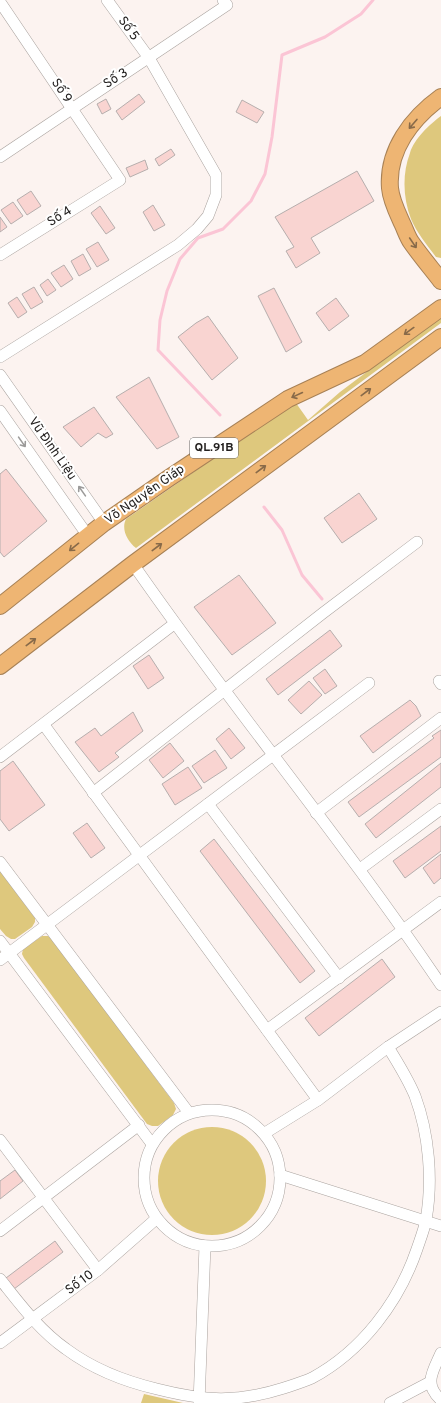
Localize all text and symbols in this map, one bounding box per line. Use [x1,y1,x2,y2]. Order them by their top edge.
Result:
street label: Số 5 [114,13,143,44]
street label: Số 3 [100,64,131,93]
street label: Số 9 [47,75,76,106]
one-way arrow [408,118,417,129]
street label: Số 4 [44,202,75,231]
one-way arrow [409,237,417,248]
one-way arrow [404,327,415,335]
one-way arrow [360,388,371,396]
one-way arrow [291,392,303,399]
street label: Vũ Đình Liệu [24,414,80,484]
one-way arrow [18,437,27,448]
road number: QL.91B [190,438,238,458]
street label: Võ Nguyên Giáp [102,462,188,528]
one-way arrow [256,465,267,474]
one-way arrow [78,486,86,497]
one-way arrow [69,542,79,551]
one-way arrow [151,543,162,551]
one-way arrow [25,638,36,646]
street label: Số 10 [62,1266,97,1299]

